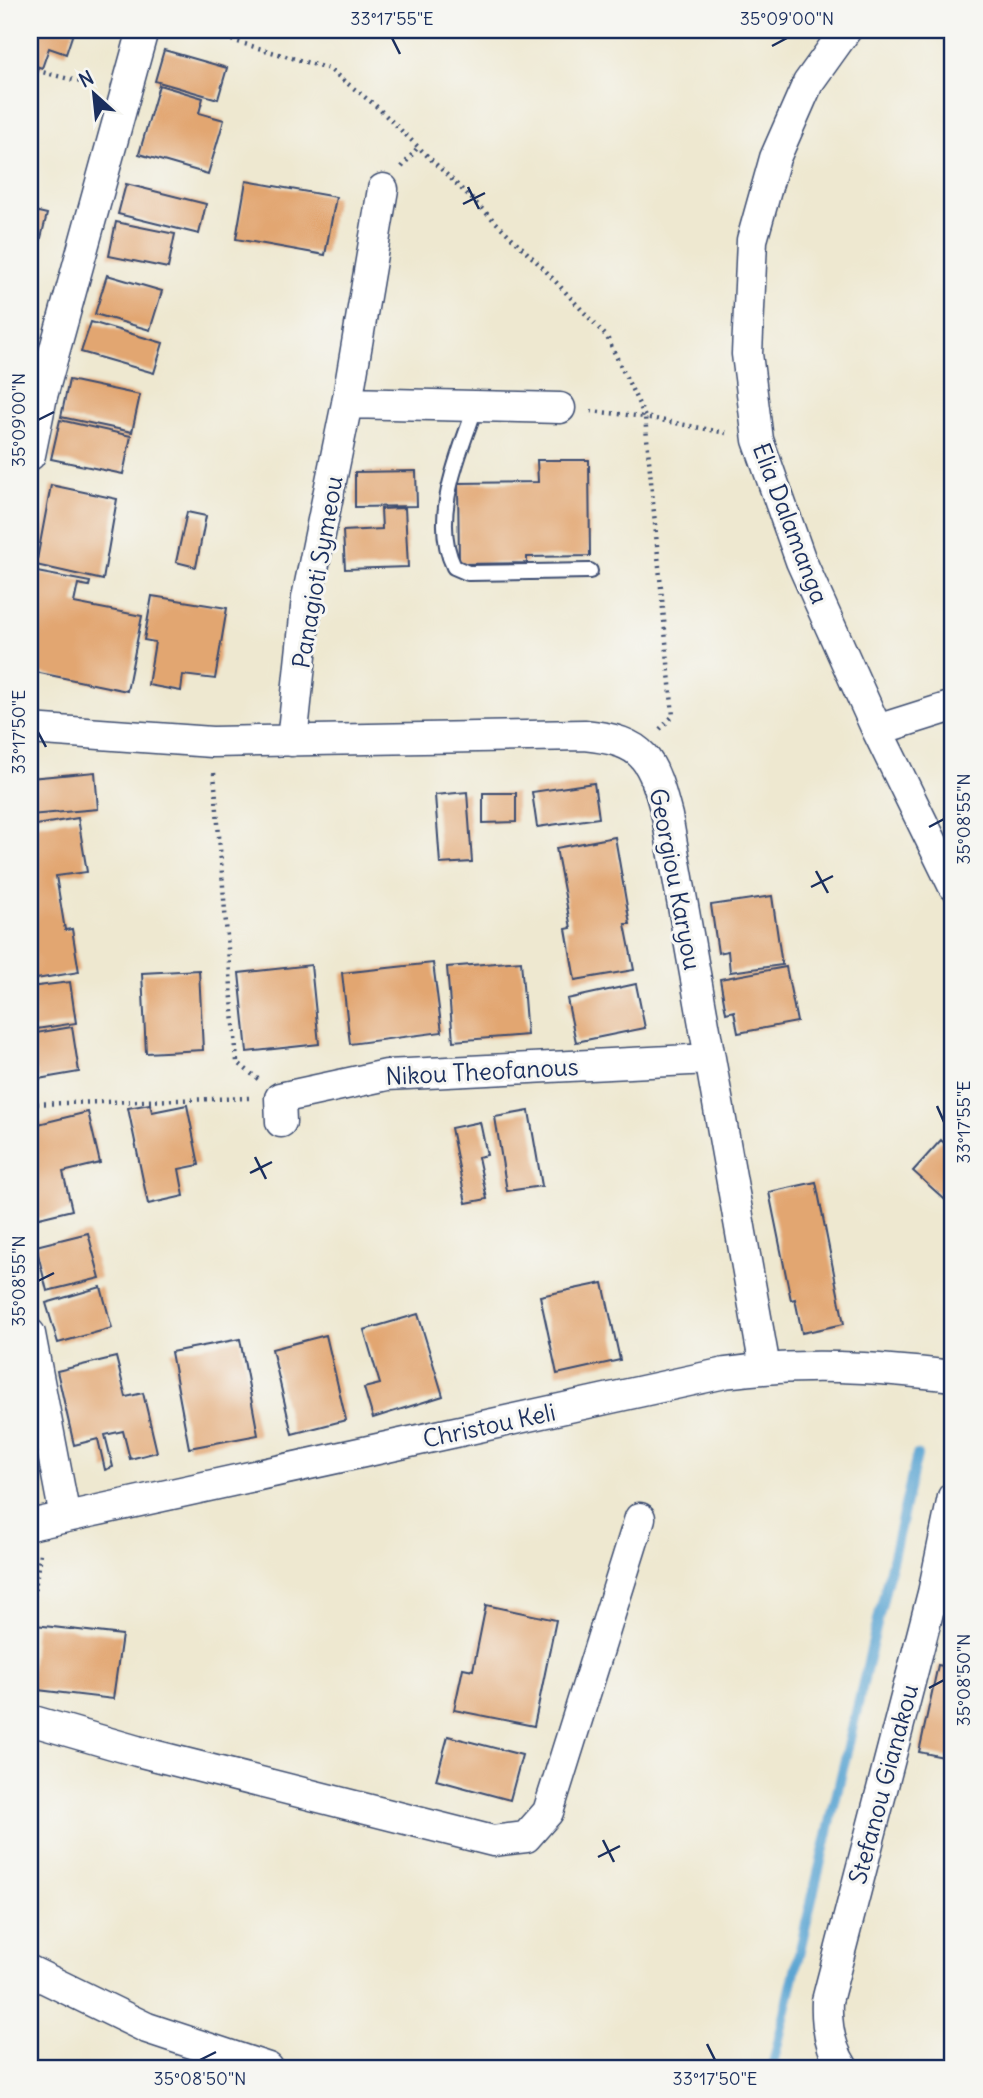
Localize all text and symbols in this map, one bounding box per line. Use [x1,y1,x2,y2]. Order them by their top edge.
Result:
text: 33°17'55"E [350,7,434,30]
text: 35°09'00"N [740,7,834,30]
north arrow [60,60,130,130]
text: N [75,65,98,93]
text: 35°09'00"N [7,373,30,467]
street label: Elia Dalamanga [747,438,835,608]
street label: Panagioti Symeou [285,473,349,671]
text: 33°17'50"E [7,690,30,774]
text: 35°08'55"N [952,773,975,865]
street label: Georgiou Karyou [644,786,708,972]
street label: Nikou Theofanous [385,1051,579,1091]
text: 33°17'55"E [952,1080,975,1164]
text: 35°08'55"N [7,1235,30,1327]
street label: Christou Keli [420,1396,558,1454]
text: 35°08'50"N [952,1633,975,1727]
street label: Stefanou Gianakou [842,1681,924,1887]
text: 35°08'50"N [153,2067,247,2090]
text: 33°17'50"E [673,2067,757,2090]

